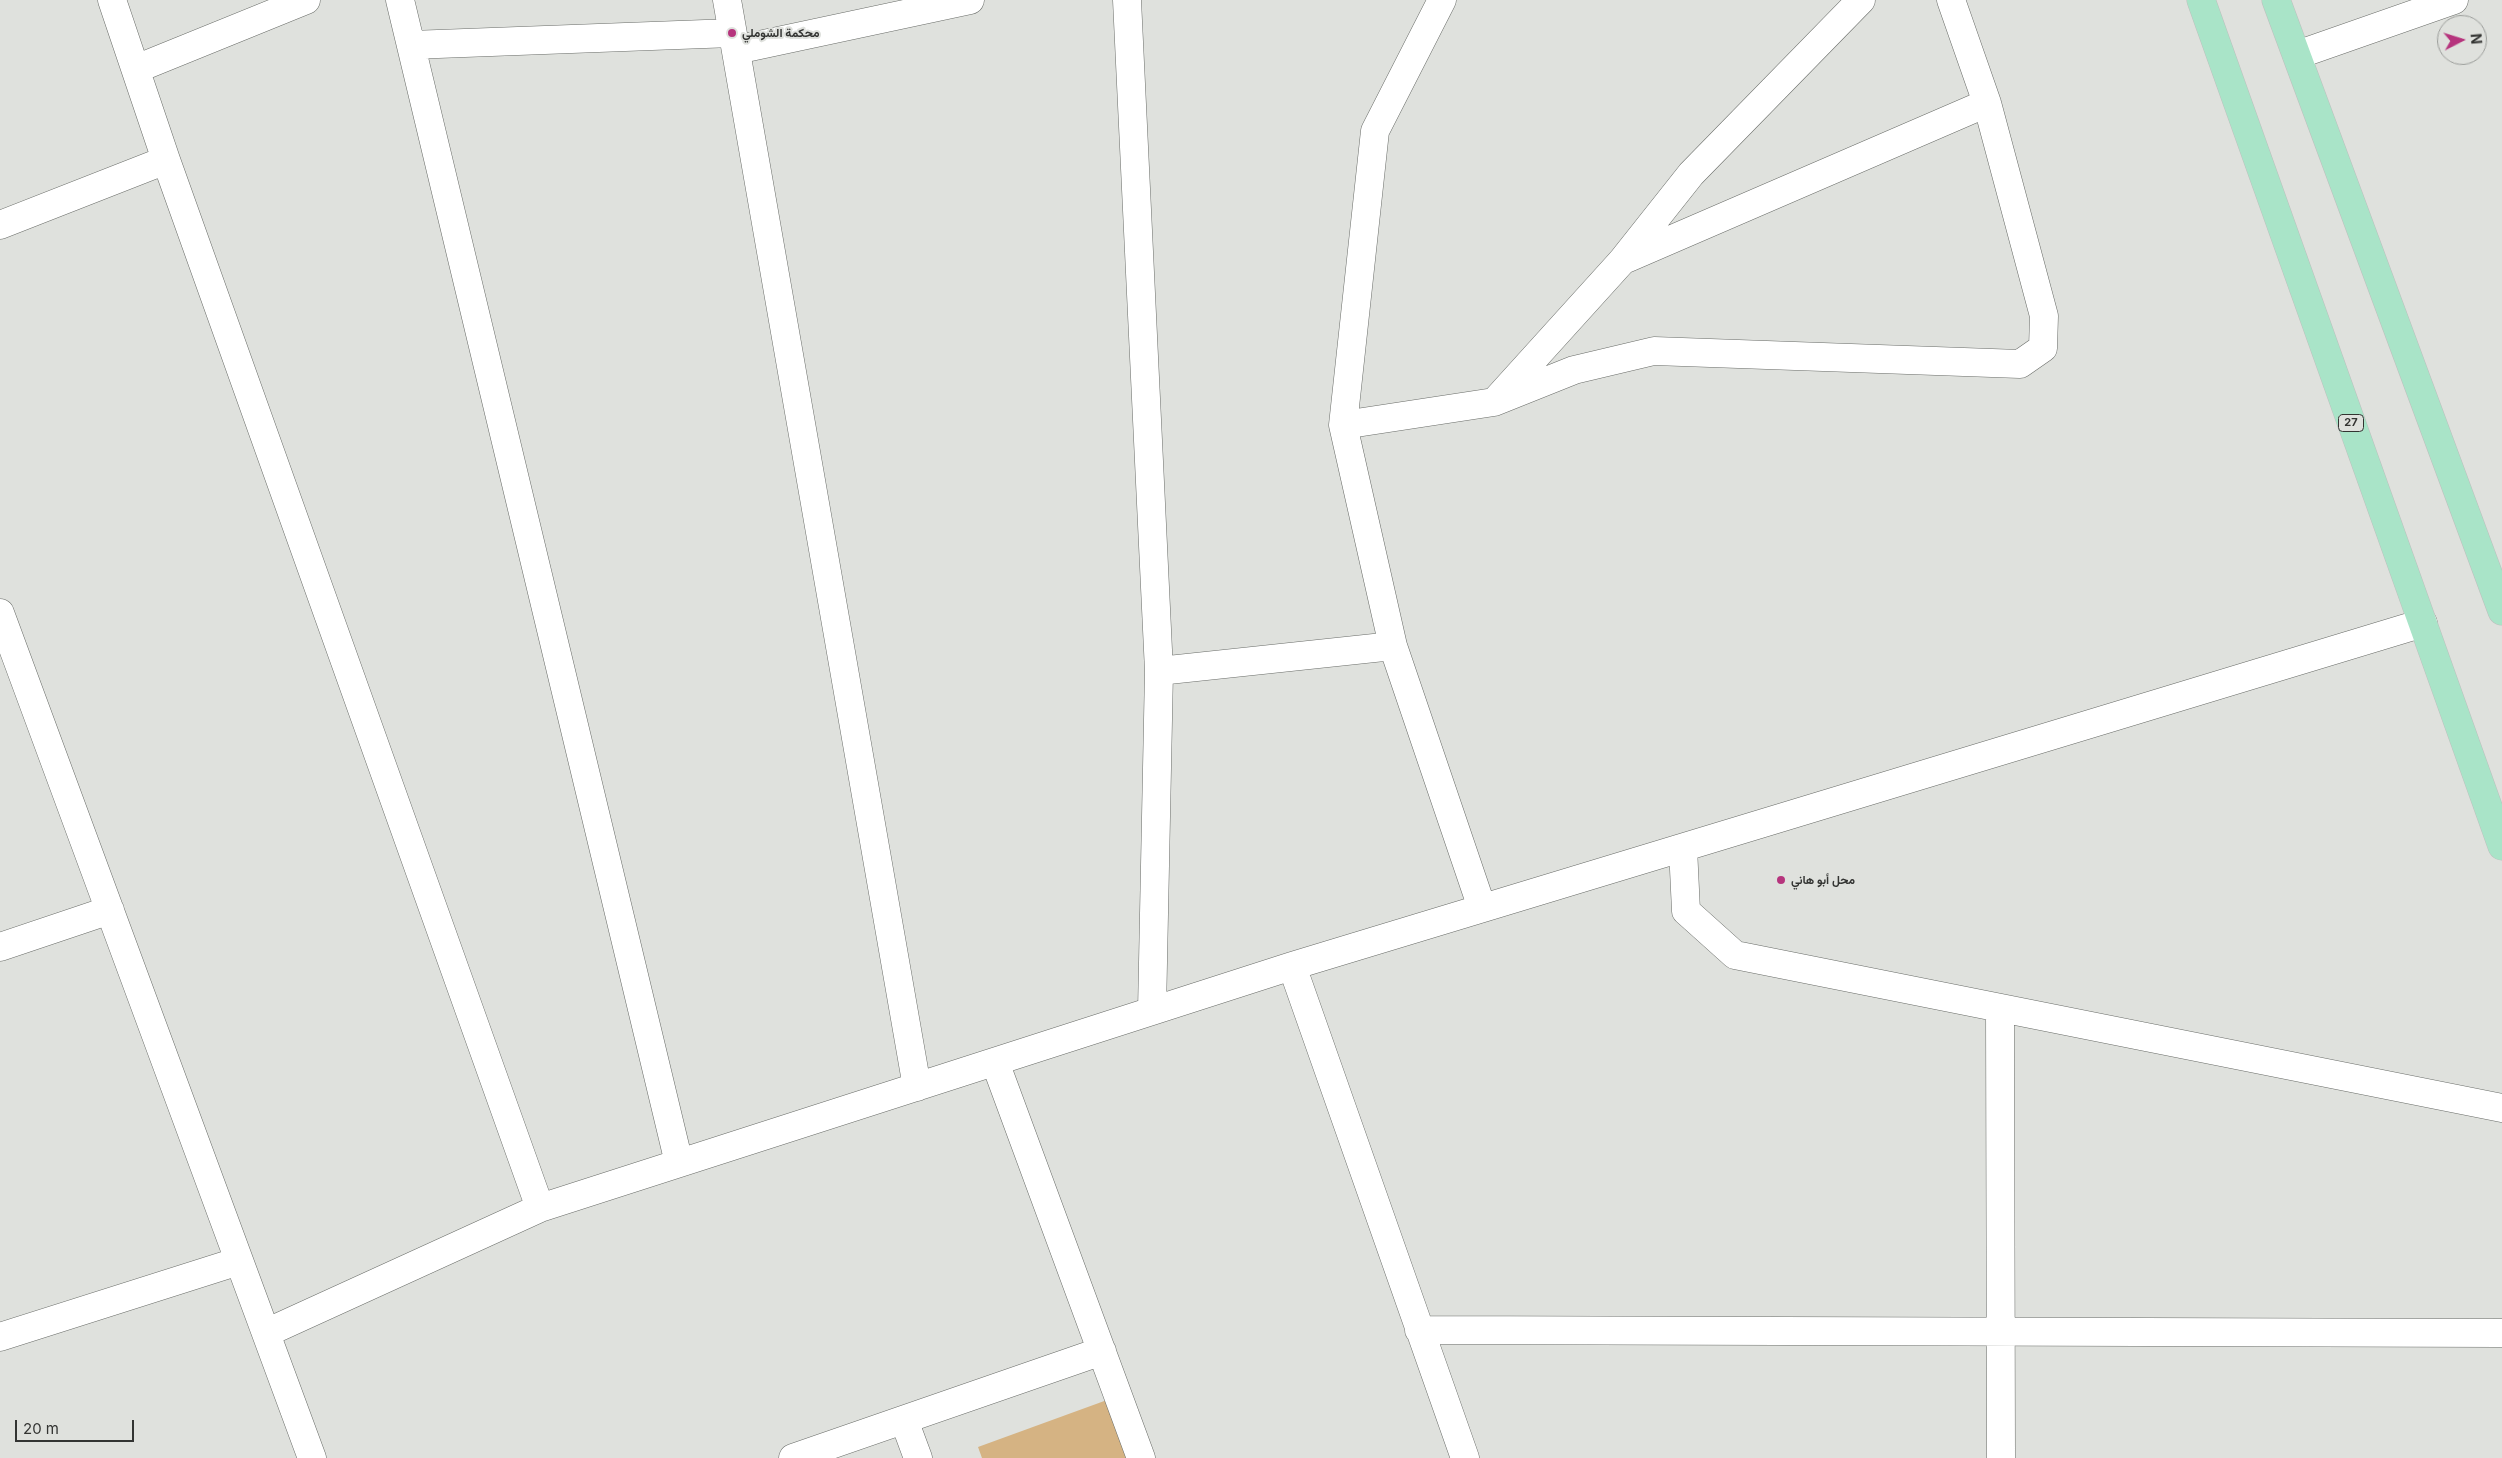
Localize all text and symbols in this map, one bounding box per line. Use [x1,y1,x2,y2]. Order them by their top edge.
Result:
north arrow [2437,15,2487,65]
place label: محكمة الشوملي [742,26,819,40]
marker: محكمة الشوملي [726,27,738,39]
text: N [2468,33,2485,45]
road number: 27 [2338,414,2364,432]
place label: محل أبو هاني [1791,873,1855,887]
marker: محل أبو هاني [1775,874,1787,886]
scale bar [18,1410,136,1442]
text: 20 m [23,1419,59,1438]

